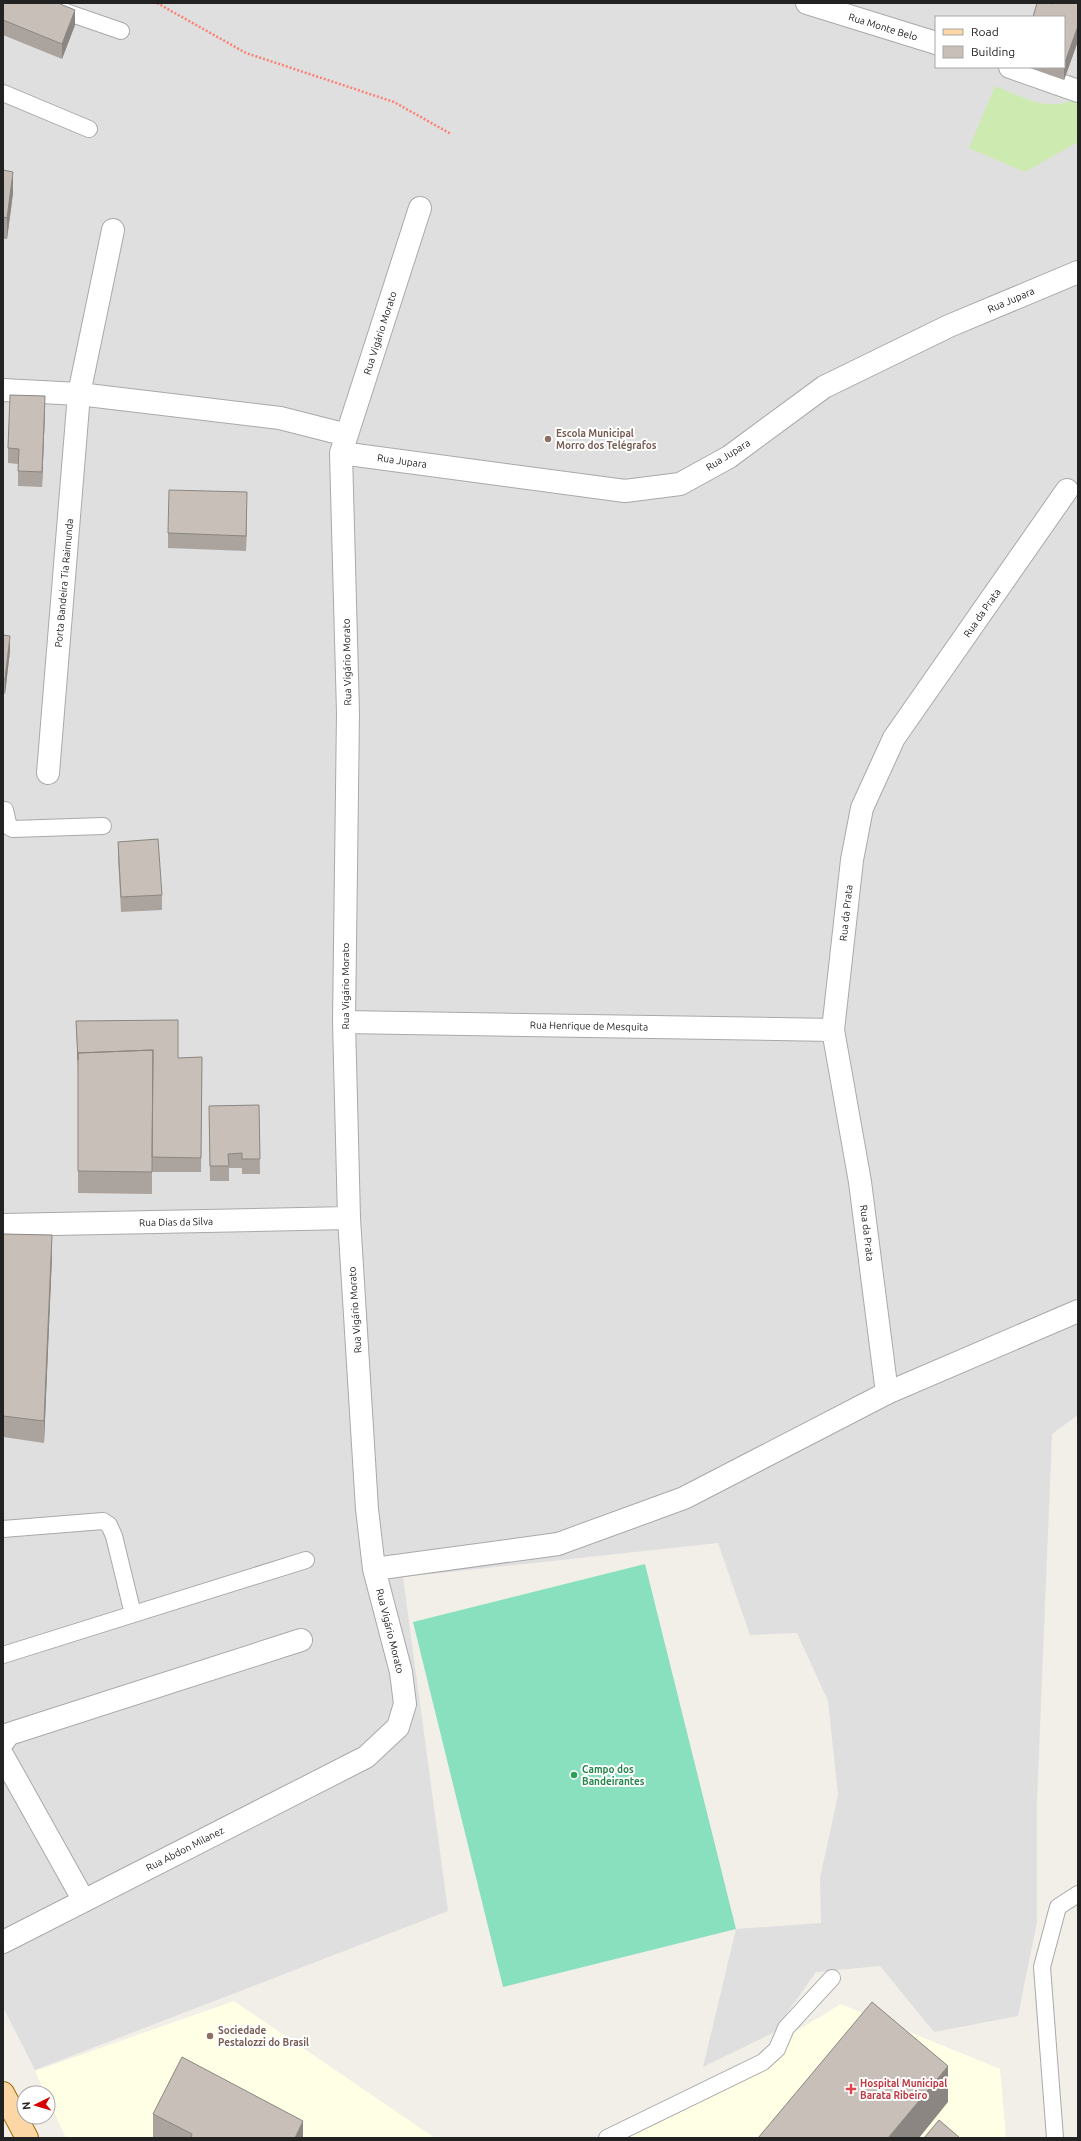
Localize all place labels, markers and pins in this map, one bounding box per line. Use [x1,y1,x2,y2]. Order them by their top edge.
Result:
place label: Escola Municipal Morro dos Telégrafos [556,428,657,451]
marker: Escola Municipal Morro dos Telégrafos [543,434,553,444]
place label: Campo dos Bandeirantes [582,1764,645,1787]
marker: Campo dos Bandeirantes [569,1770,579,1780]
place label: Sociedade Pestalozzi do Brasil [218,2025,309,2048]
marker: Sociedade Pestalozzi do Brasil [205,2031,215,2041]
place label: Hospital Municipal Barata Ribeiro [860,2078,947,2101]
marker: Hospital Municipal Barata Ribeiro [845,2083,857,2095]

